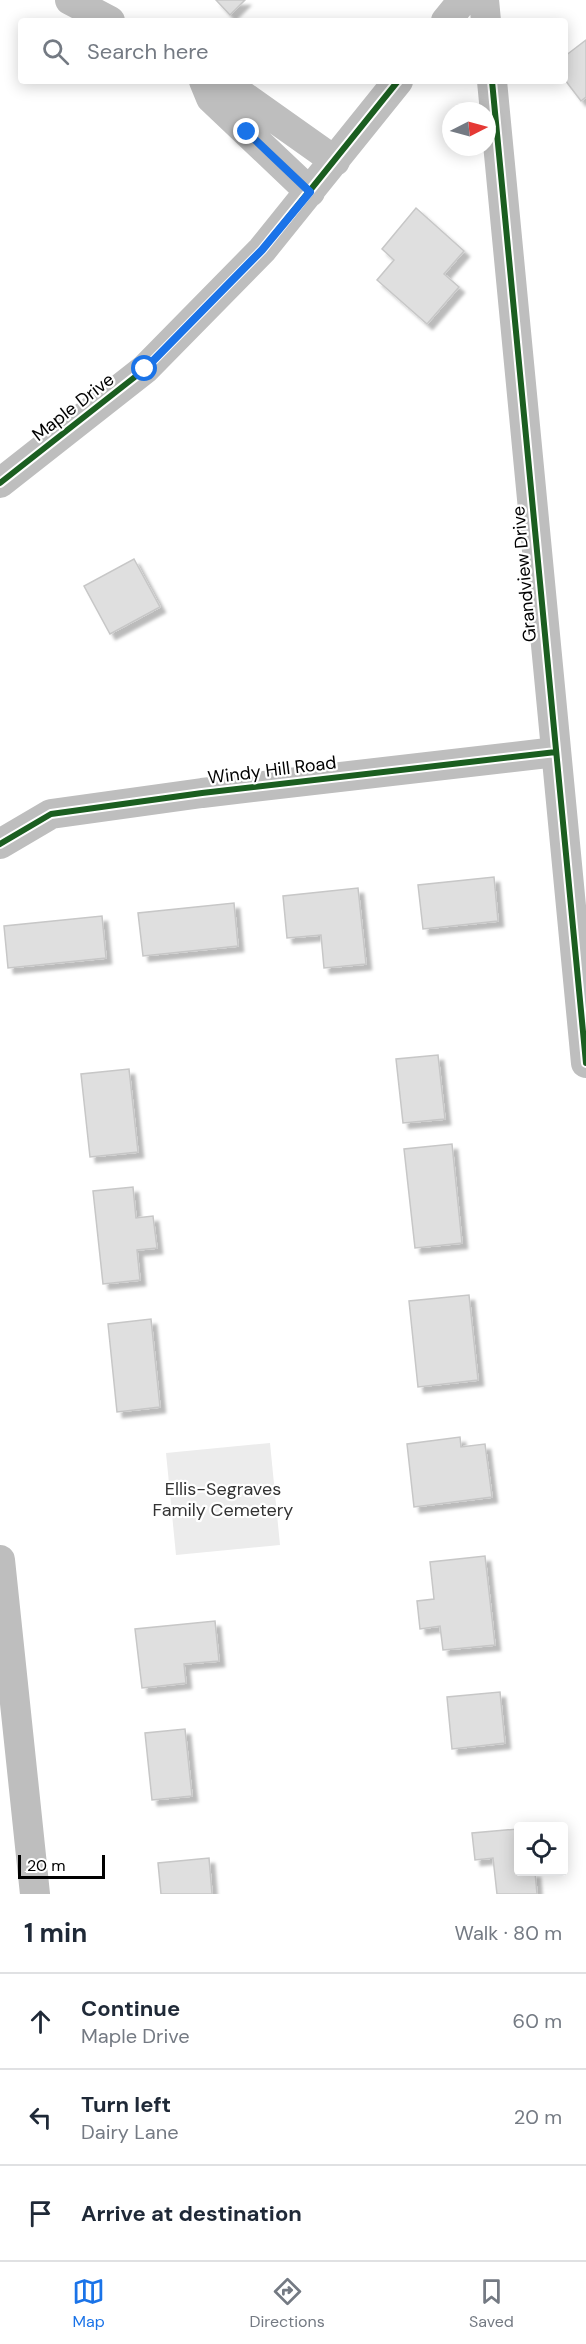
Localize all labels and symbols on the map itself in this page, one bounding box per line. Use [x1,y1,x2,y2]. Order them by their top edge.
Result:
north arrow [442,102,496,156]
route end [233,118,259,144]
route start [131,355,157,381]
street label: Maple Drive [27,367,119,447]
street label: Grandview Drive [506,505,542,643]
street label: Windy Hill Road [206,750,338,790]
park label: Ellis-Segraves Family Cemetery [153,1477,293,1522]
scale bar [18,1852,105,1880]

